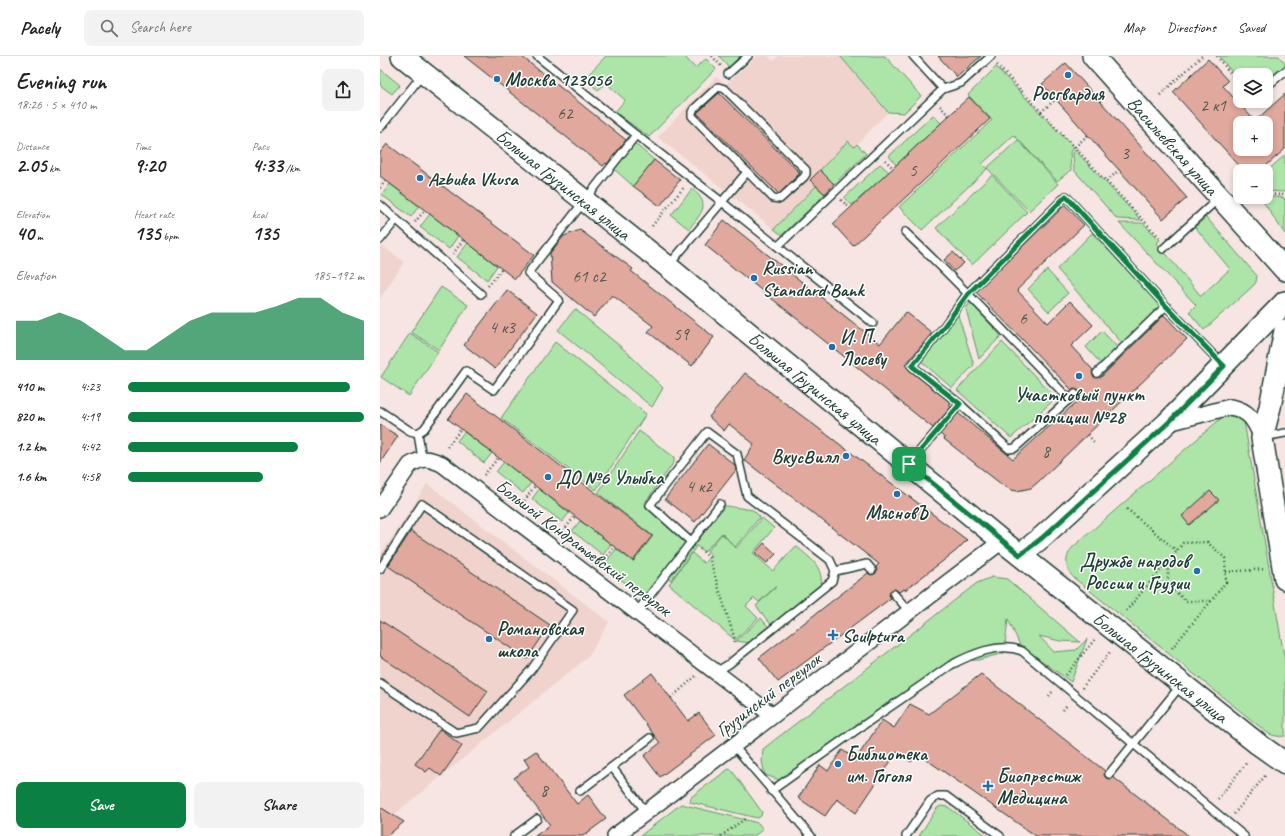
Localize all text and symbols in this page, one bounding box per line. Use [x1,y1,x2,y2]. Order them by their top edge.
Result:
search box [84,10,364,46]
text: Pacely [20,16,60,40]
icon: search [98,17,120,39]
text: Search here [130,18,191,37]
text: Map [1124,19,1145,36]
text: Directions [1167,19,1216,36]
text: Saved [1238,19,1265,36]
text: Evening run [16,68,106,96]
place label: Москва 123056 [505,68,613,92]
map controls [1233,68,1273,204]
button: layers [1233,68,1273,108]
button: share [322,69,364,111]
marker: Росгвардия [1063,70,1073,80]
marker: Москва 123056 [492,74,502,84]
place label: Росгвардия [1032,82,1105,106]
street label: Васильевская улица [1122,92,1224,201]
house number: 2 к1 [1200,95,1227,116]
text: 18:26 · 5 × 410 m [16,97,97,113]
house number: 62 [557,103,574,124]
button: + [1233,116,1273,156]
street label: Большая Грузинская улица [490,124,637,247]
text: Distance [16,139,49,153]
text: Time [134,139,151,153]
text: Pace [252,139,269,153]
house number: 3 [1121,143,1130,164]
text: 2.05 [16,153,47,178]
text: 9:20 [134,153,165,178]
text: 4:33 [252,153,283,178]
house number: 5 [909,160,918,181]
text: km [47,161,60,175]
text: /km [283,161,300,175]
button: − [1233,164,1273,204]
place label: Azbuka Vkusa [428,167,519,191]
marker: Azbuka Vkusa [415,173,425,183]
text: Elevation [16,207,50,221]
text: Heart rate [134,207,174,221]
text: kcal [252,207,267,221]
text: 40 [16,221,34,246]
text: 135 [134,221,161,246]
text: 135 [252,221,279,246]
text: m [34,229,43,243]
text: bpm [161,229,178,243]
place label: Russian Standard Bank [762,256,865,302]
house number: 61 с2 [572,266,607,287]
text: Elevation [16,268,56,284]
text: 185–192 m [313,268,364,284]
marker: Russian Standard Bank [749,273,759,283]
house number: 6 [1019,308,1028,329]
house number: 4 к3 [489,317,516,338]
house number: 59 [673,324,690,345]
place label: И. П. Лосеву [840,325,888,371]
street label: Большая Грузинская улица [743,327,888,451]
marker: И. П. Лосеву [827,342,837,352]
marker: Участковый пункт полиции №28 [1074,371,1084,381]
text: 410 m [16,379,44,395]
text: 4:23 [80,379,100,395]
place label: Участковый пункт полиции №28 [1015,383,1145,429]
text: 820 m [16,409,44,425]
text: 4:19 [80,409,100,425]
text: 1.2 km [16,439,46,455]
text: 4:42 [80,439,100,455]
house number: 8 [1042,441,1052,462]
place label: ВкусВилл [772,445,840,469]
pin [892,447,926,481]
marker: ВкусВилл [841,451,851,461]
icon: arrive [898,453,920,475]
place label: ДО №6 Улыбка [556,466,665,490]
text: 1.6 km [16,469,47,485]
text: 4:58 [80,469,100,485]
marker: ДО №6 Улыбка [543,472,553,482]
street label: Большой Кондратьевский переулок [491,474,678,623]
house number: 4 к2 [686,476,713,497]
marker: МясновЪ [892,489,902,499]
place label: МясновЪ [866,501,929,525]
place label: Дружбе народов России и Грузии [1080,549,1193,595]
marker: Дружбе народов России и Грузии [1192,566,1202,576]
street label: Большая Грузинская улица [1088,607,1234,730]
place label: Романовская школа [497,617,584,663]
place label: Sculptura [842,624,906,648]
marker: Sculptura [827,629,839,641]
marker: Романовская школа [484,634,494,644]
street label: Грузинский переулок [711,646,828,742]
place label: Библиотека им. Гоголя [846,742,929,788]
marker: Библиотека им. Гоголя [833,759,843,769]
place label: Биопрестиж Медицина [997,764,1083,810]
house number: 8 [540,780,550,801]
marker: Биопрестиж Медицина [982,780,994,792]
button: Save [16,782,186,828]
button: Share [194,782,364,828]

